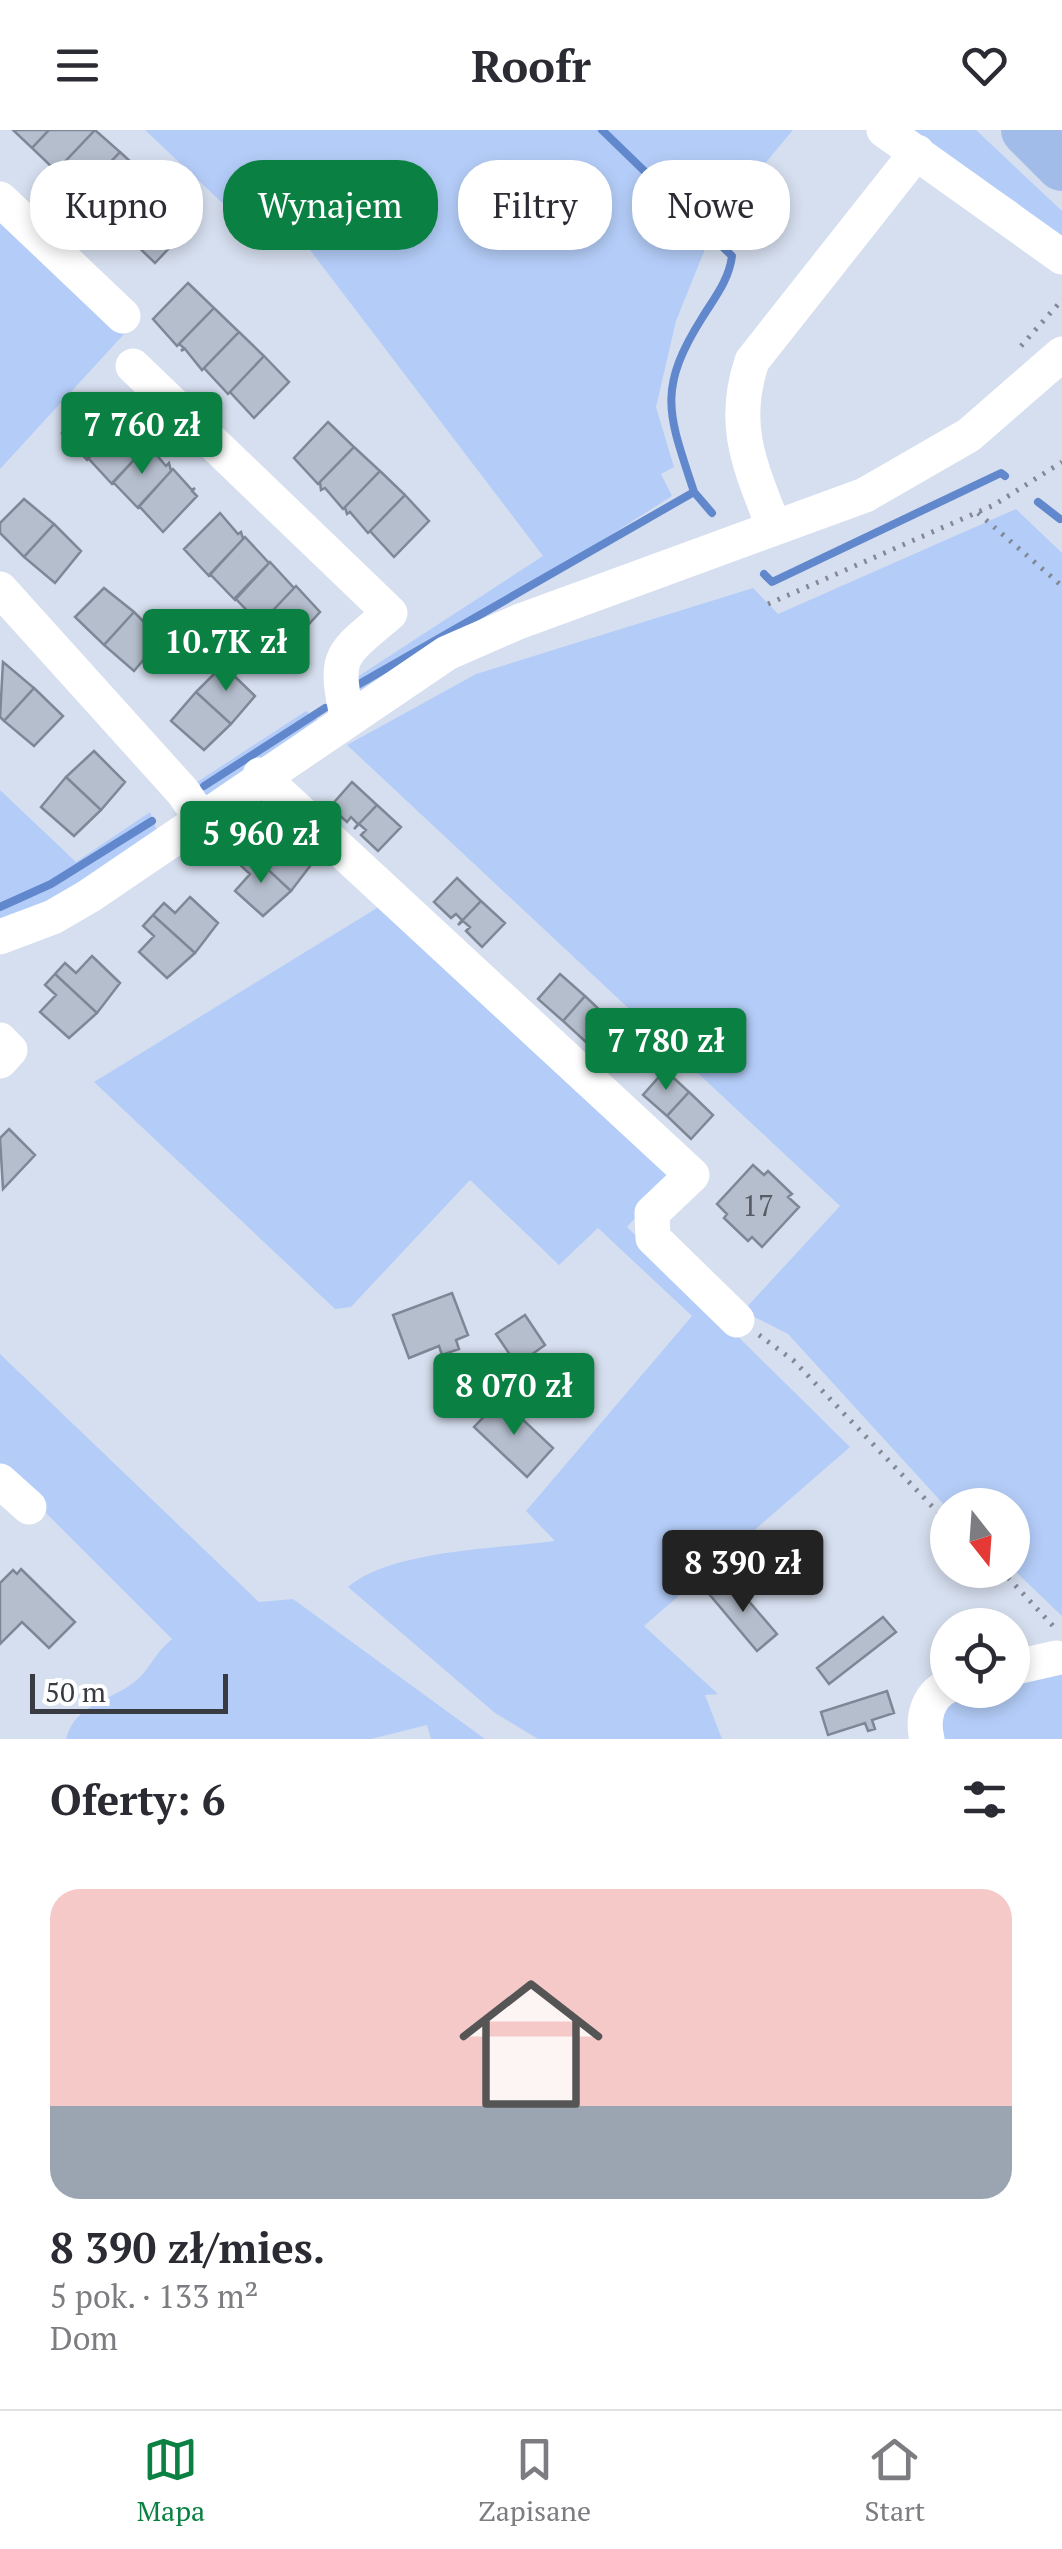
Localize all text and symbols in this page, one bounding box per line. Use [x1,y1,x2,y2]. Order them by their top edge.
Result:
text: Roofr [471,35,591,95]
icon: menu [50,38,105,93]
icon: heart [957,38,1012,93]
chip: Kupno [30,160,203,250]
chip: Wynajem [223,160,438,250]
chip: Filtry [458,160,612,250]
chip: Nowe [632,160,790,250]
pin: 7 760 zł [39,392,245,477]
text: 7 760 zł [83,403,201,445]
pin: 10.7K zł [123,609,329,694]
text: 10.7K zł [165,620,287,662]
pin: 5 960 zł [158,801,364,886]
text: 5 960 zł [202,812,320,854]
pin: 7 780 zł [563,1008,769,1093]
text: 7 780 zł [607,1019,725,1061]
house number: 17 [742,1185,774,1225]
pin: 8 070 zł [411,1353,617,1438]
text: 8 070 zł [455,1364,573,1406]
north arrow [930,1488,1030,1588]
map controls [930,1488,1030,1708]
pin: 8 390 zł [640,1530,846,1615]
text: 8 390 zł [684,1541,802,1583]
button: locate [930,1608,1030,1708]
scale bar [30,1669,228,1714]
text: 50 m [45,1673,106,1710]
text: Oferty: 6 [50,1771,225,1827]
icon: filters [957,1772,1012,1827]
icon: home [441,1954,621,2134]
text: 8 390 zł/mies. [50,2219,325,2275]
text: 5 pok. · 133 m² [50,2275,258,2317]
text: Dom [50,2317,118,2359]
tab: Mapa [137,2432,205,2529]
tab: Zapisane [479,2432,591,2529]
tab: Start [865,2432,925,2529]

